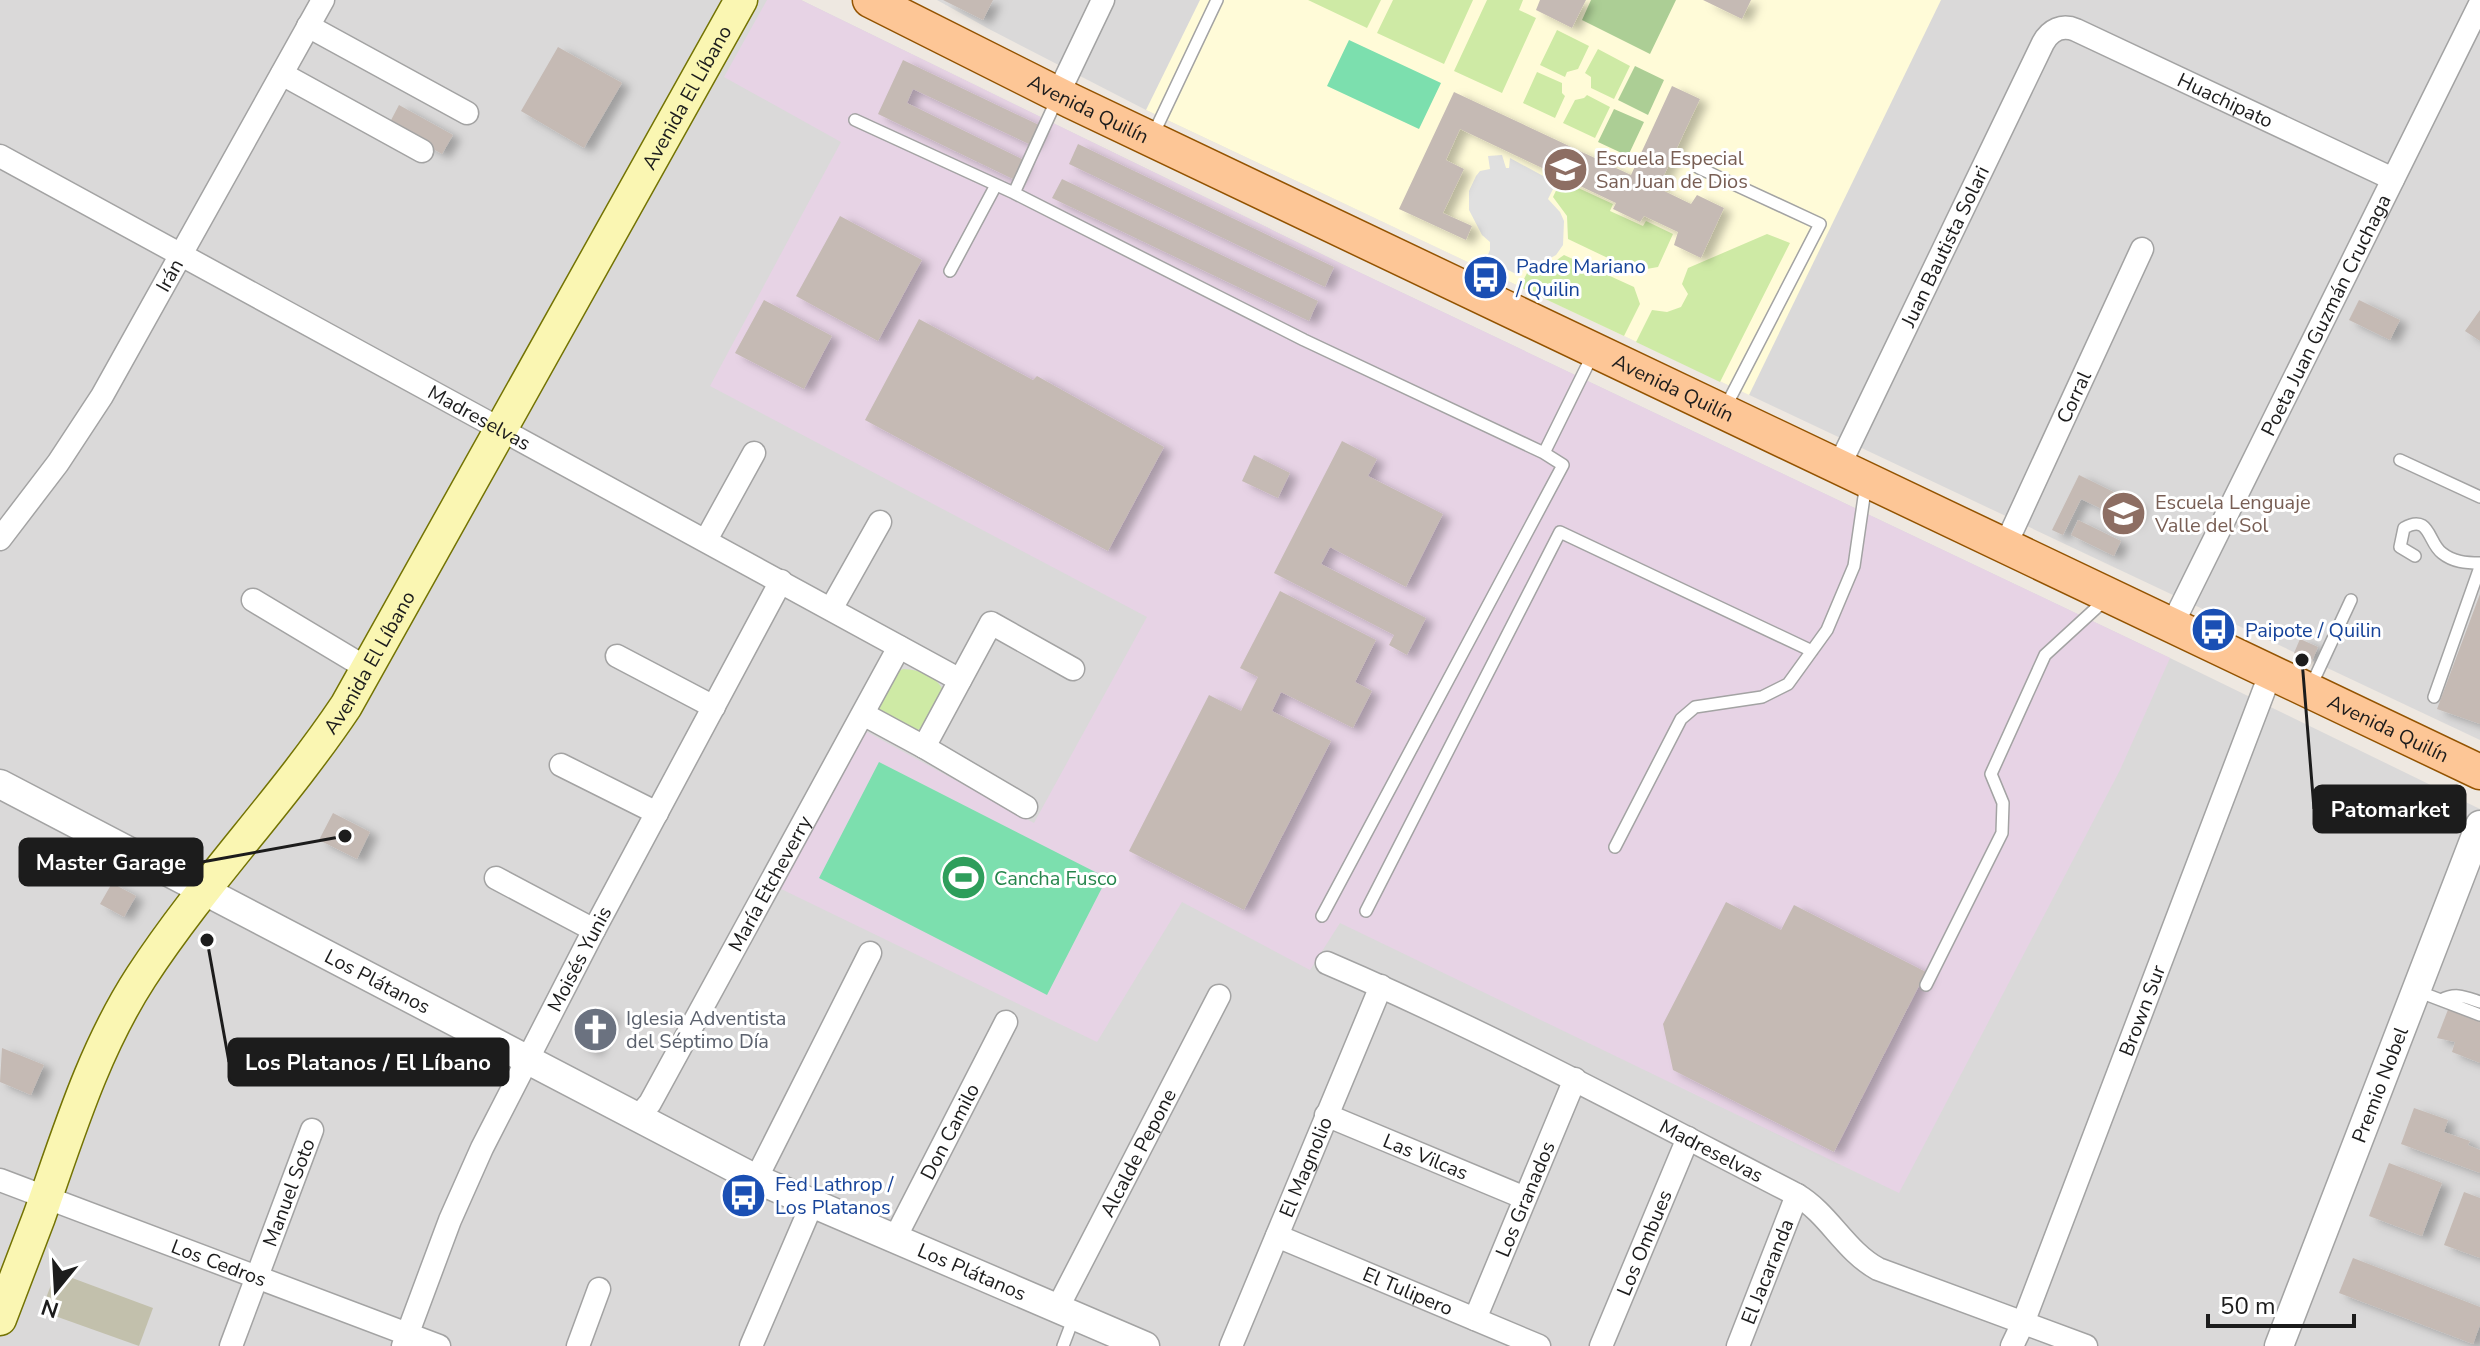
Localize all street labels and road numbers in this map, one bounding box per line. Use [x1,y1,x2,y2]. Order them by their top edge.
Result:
street label: Avenida El Líbano [636,20,738,175]
street label: Huachipato [2173,67,2277,135]
street label: Avenida Quilín [1023,68,1153,150]
street label: Juan Bautista Solari [1895,161,1996,332]
street label: Poeta Juan Guzmán Cruchaga [2255,190,2397,441]
street label: Irán [150,254,190,297]
street label: Avenida Quilín [1608,348,1738,429]
street label: Corral [2050,367,2098,428]
street label: Madreselvas [423,379,535,457]
street label: Avenida El Líbano [318,586,422,740]
street label: Avenida Quilín [2323,688,2453,769]
street label: María Etcheverry [722,810,819,956]
street label: Moisés Yunis [541,902,618,1016]
street label: Los Plátanos [320,943,435,1020]
street label: Brown Sur [2113,961,2172,1060]
street label: Premio Nobel [2346,1023,2415,1147]
street label: Don Camilo [914,1079,986,1185]
street label: Alcalde Pepone [1094,1084,1183,1222]
street label: El Magnolio [1273,1113,1339,1221]
street label: Madreselvas [1655,1113,1768,1189]
street label: Las Vilcas [1379,1127,1472,1187]
street label: Manuel Soto [257,1135,322,1250]
street label: Los Granados [1489,1137,1562,1261]
street label: Los Ombues [1611,1186,1679,1300]
street label: El Jacaranda [1735,1215,1800,1328]
street label: Los Cedros [167,1233,270,1293]
street label: Los Plátanos [913,1237,1030,1307]
street label: El Tulipero [1358,1260,1457,1322]

